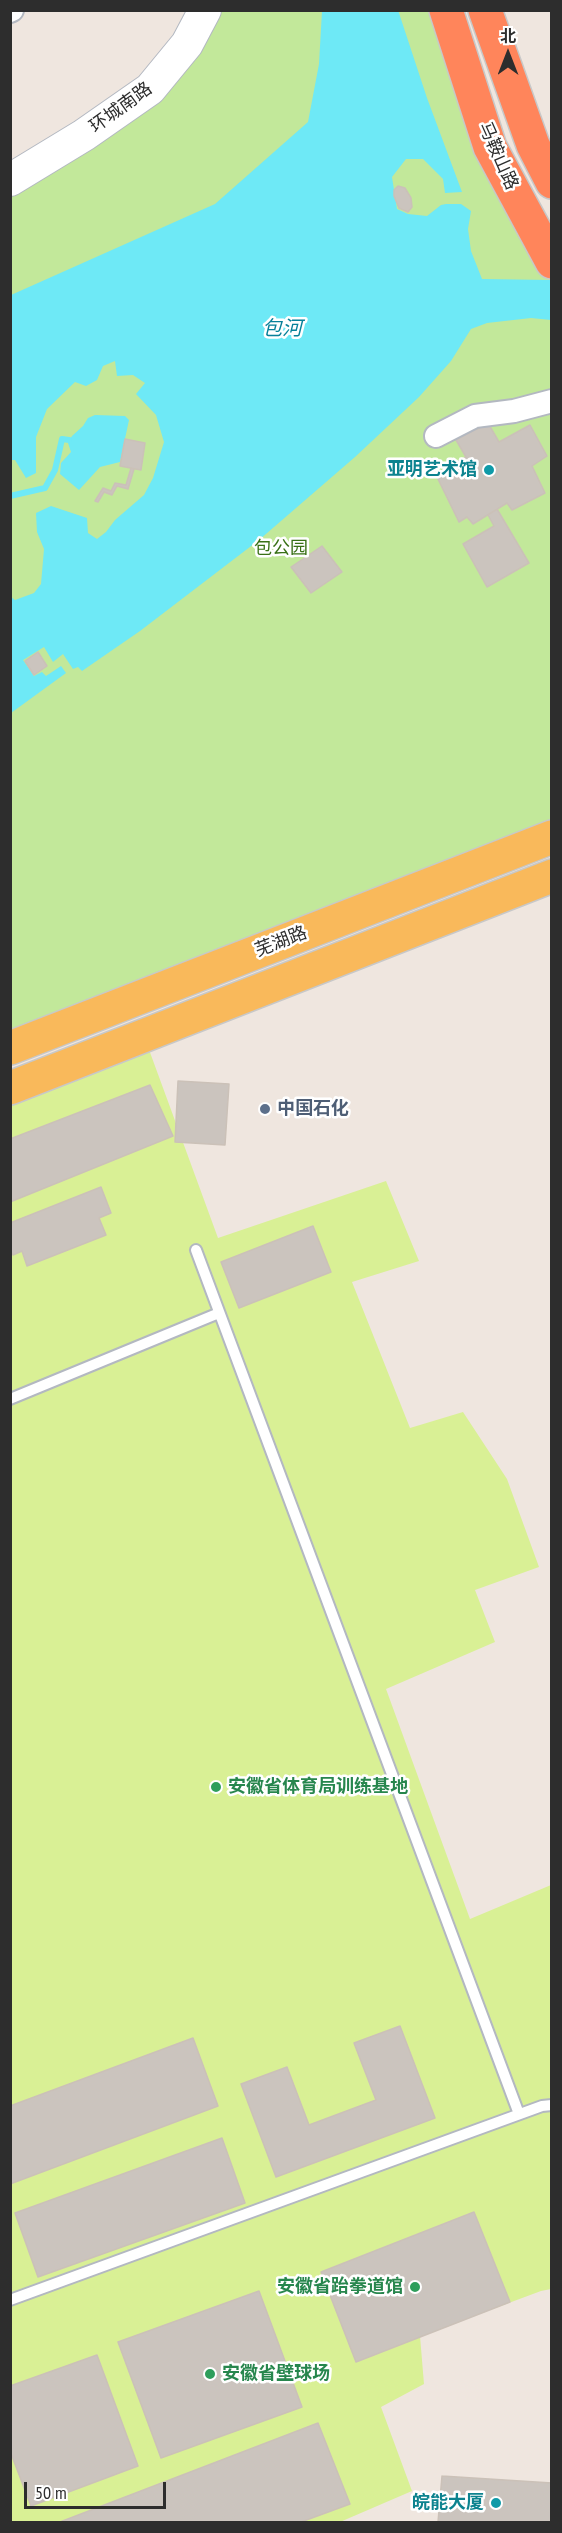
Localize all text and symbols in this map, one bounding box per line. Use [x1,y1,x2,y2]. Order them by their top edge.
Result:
north arrow [478,24,538,84]
text: 北 [500,26,516,46]
street label: 环城南路 [86,78,156,138]
street label: 马鞍山路 [473,119,523,193]
water label: 包河 [262,317,302,341]
place label: 亚明艺术馆 [387,459,477,481]
marker: 亚明艺术馆 [482,463,496,477]
park label: 包公园 [254,538,308,560]
street label: 芜湖路 [252,922,310,962]
place label: 中国石化 [277,1098,349,1120]
marker: 中国石化 [258,1102,272,1116]
place label: 安徽省体育局训练基地 [228,1776,408,1798]
marker: 安徽省体育局训练基地 [209,1780,223,1794]
place label: 安徽省跆拳道馆 [277,2276,403,2298]
marker: 安徽省跆拳道馆 [408,2280,422,2294]
place label: 安徽省壁球场 [222,2363,330,2385]
marker: 安徽省壁球场 [203,2367,217,2381]
scale bar [27,2470,170,2508]
text: 50 m [35,2481,67,2504]
place label: 皖能大厦 [412,2492,484,2514]
marker: 皖能大厦 [489,2496,503,2510]

